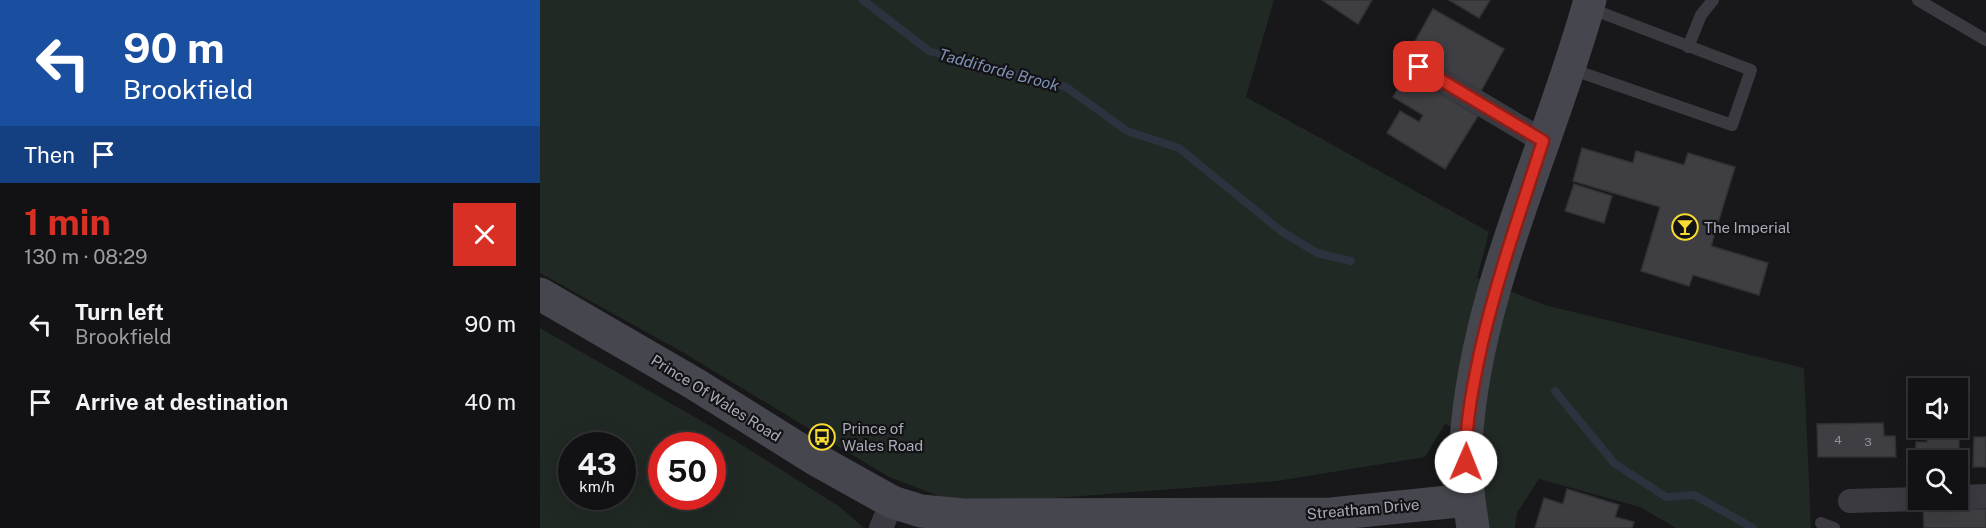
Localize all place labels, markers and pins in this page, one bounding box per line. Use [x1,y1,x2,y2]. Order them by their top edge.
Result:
pin [1393,41,1444,92]
bar icon: The Imperial [1670,212,1700,242]
place label: The Imperial [1704,219,1791,236]
place label: Prince of Wales Road [842,420,923,454]
bus stop icon: Prince of Wales Road [807,422,837,452]

